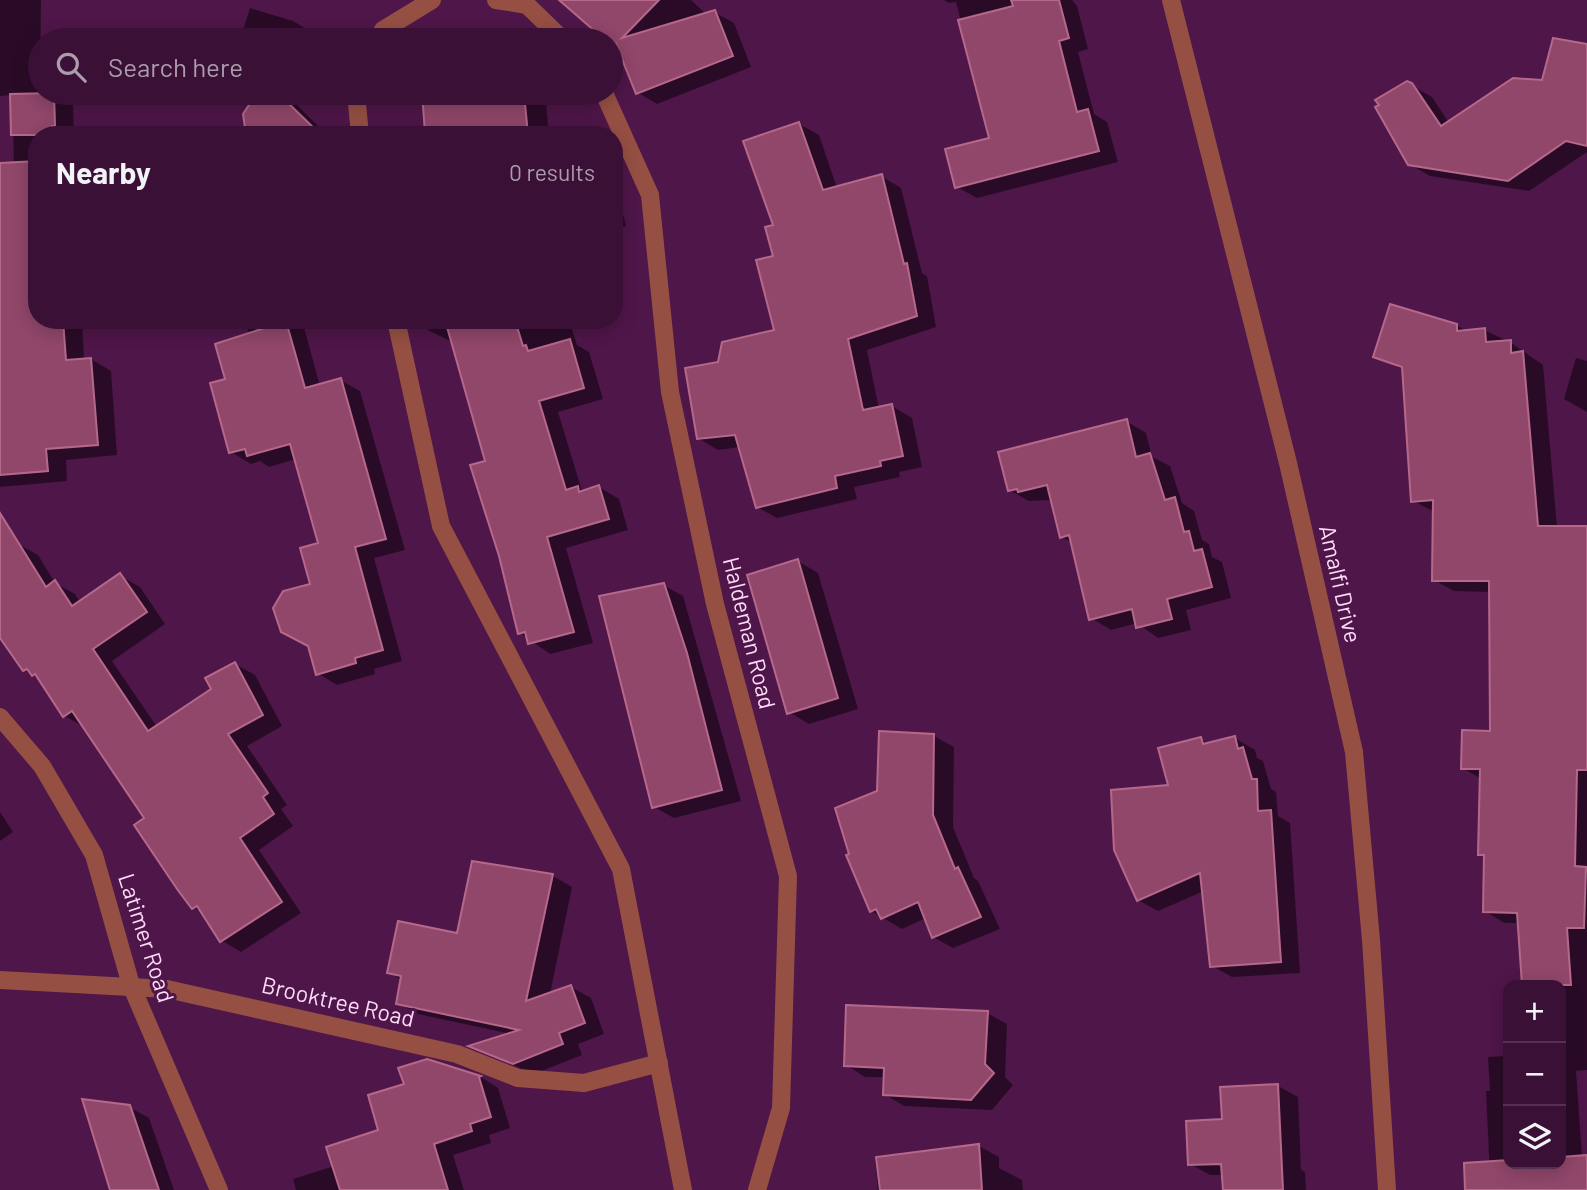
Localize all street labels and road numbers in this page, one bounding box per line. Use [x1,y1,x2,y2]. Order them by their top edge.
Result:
street label: Amalfi Drive [1314,522,1368,645]
street label: Haldeman Road [718,554,782,712]
street label: Latimer Road [113,870,181,1006]
street label: Brooktree Road [259,970,417,1032]

